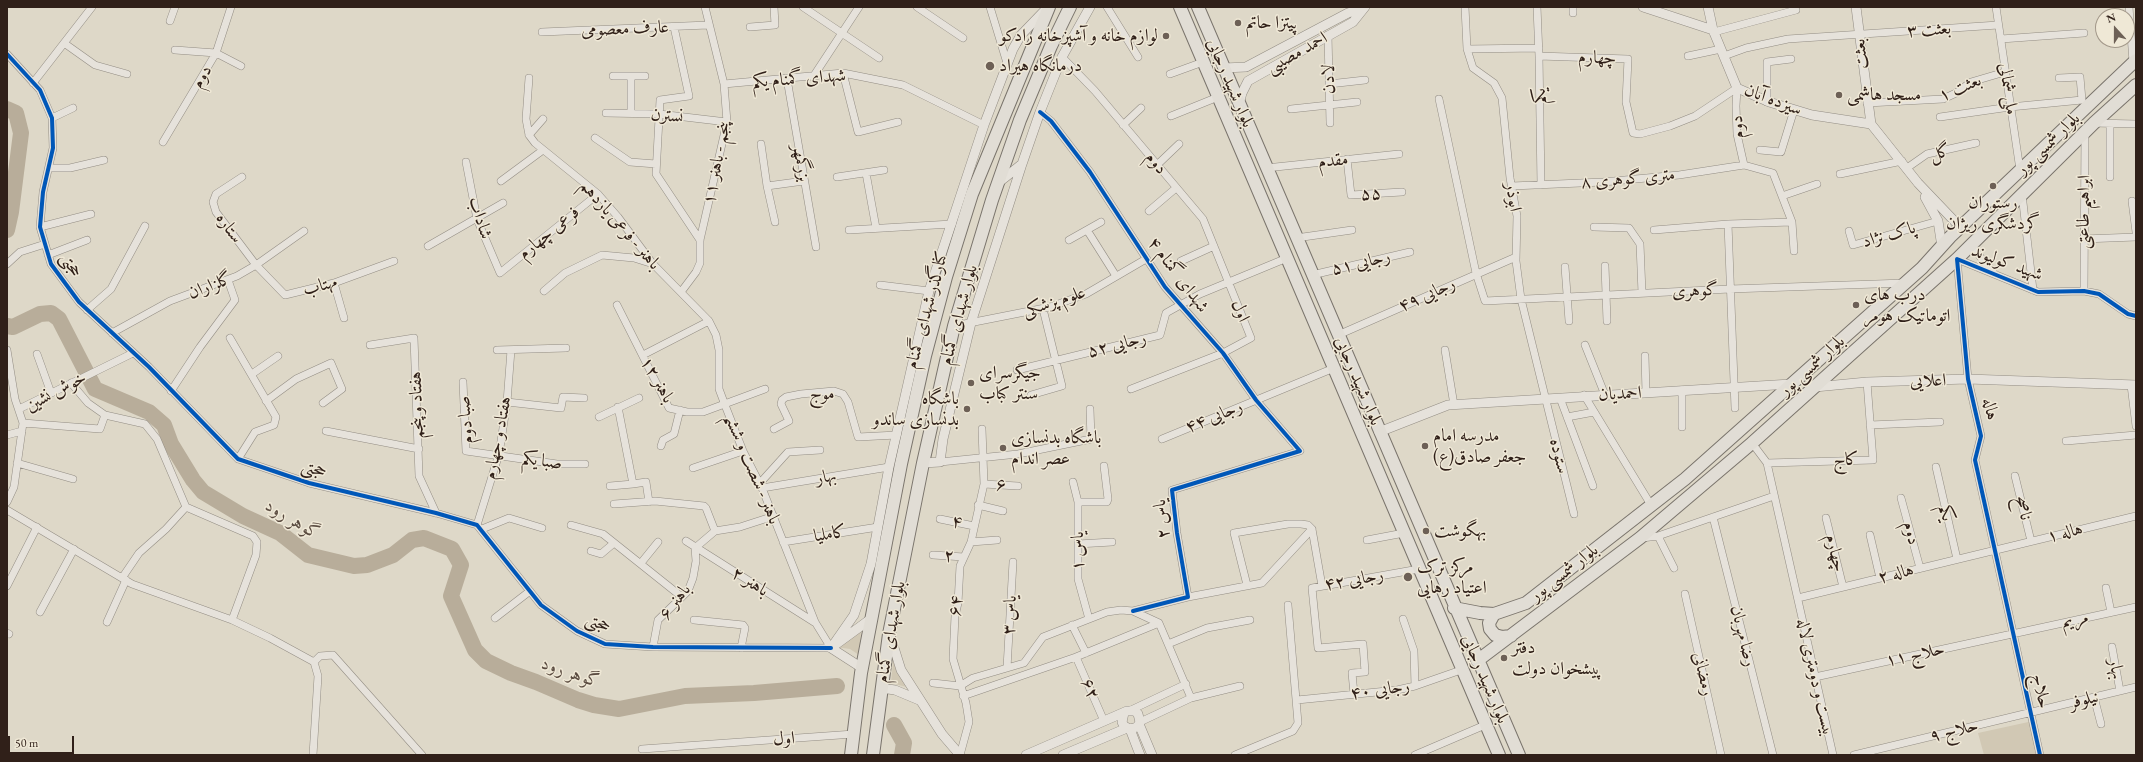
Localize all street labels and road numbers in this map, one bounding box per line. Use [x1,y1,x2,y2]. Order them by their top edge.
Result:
street label: عارف معصومی [581,17,669,41]
street label: بعثت ۳ [1906,18,1952,42]
street label: احمد مصیبی [1263,27,1331,79]
street label: بلوار شهید رجایی [1202,35,1258,131]
street label: بعثت [1848,38,1874,70]
street label: چهارم [1578,47,1616,69]
street label: دوم [187,61,217,93]
street label: ملی شمالی [1994,62,2022,116]
street label: لادن [1318,64,1340,94]
street label: شهدای گمنام یکم [751,65,847,93]
street label: بعثت ۱ [1935,69,1985,107]
street label: سیزده آبان [1741,79,1805,121]
street label: یکم [1529,88,1551,104]
street label: نسترن [650,104,684,128]
street label: بلوار شمسی پور [2011,108,2085,180]
street label: دوم [1726,114,1750,140]
street label: پنجم - باهنر ۱۱ [698,120,736,206]
street label: گل [1927,140,1953,166]
street label: بزرگمهر [787,143,815,183]
street label: دوم [1140,147,1172,179]
street label: مقدم [1317,149,1349,173]
street label: ۸ متری گوهری [1580,164,1676,194]
street label: باهنر - فرعی یازدهم [575,175,665,275]
street label: ابراهیم طاعتی [2073,175,2095,249]
street label: ابوذر [1500,181,1526,213]
street label: ۵۵ [1360,183,1382,205]
street label: شاداب [463,194,497,242]
street label: فرعی چهارم [514,202,584,264]
street label: ستاره [211,208,247,248]
street label: پاک نژاد [1860,217,1918,253]
street label: شهدای گمنام ۴ [1143,233,1213,317]
street label: شهید کولیوند [1968,240,2046,286]
street label: رجایی ۵۱ [1329,246,1393,280]
street label: حجتی [55,248,87,282]
street label: کنارگذر شهدای گمنام [901,249,953,371]
street label: بلوار شهدای گمنام [935,263,983,367]
street label: گلزاران [185,268,235,304]
street label: مهتاب [300,271,340,301]
street label: رجایی ۴۹ [1395,273,1459,317]
street label: گوهری [1671,279,1719,303]
street label: علوم پزشکی [1020,282,1088,322]
street label: اول [1226,297,1254,325]
street label: رجایی ۵۲ [1085,327,1149,363]
street label: بلوار شمسی پور [1775,331,1849,401]
street label: بلوار شهید رجایی [1330,333,1386,429]
street label: باهنر ۱۲ [635,353,679,407]
street label: خوش نشین [22,367,90,417]
street label: اعلایی [1909,370,1947,392]
street label: هفتاد و پنجم [405,371,429,439]
street label: احمدیان [1598,382,1642,406]
street label: موج [809,383,835,405]
street label: صبا دوم [453,395,479,445]
street label: هفتاد و چهارم [479,395,517,481]
street label: رجایی ۴۴ [1182,396,1246,438]
street label: هاله [1977,396,2003,422]
street label: باهنر - شصت و ششم [719,410,785,528]
street label: ستوده [1544,436,1574,476]
street label: صبا یکم [520,447,564,475]
street label: کاج [1833,449,1859,471]
street label: حجتی [299,455,329,483]
street label: بهار [814,465,838,489]
street label: ۶ [995,474,1007,496]
street label: ناصح [2010,493,2036,523]
street label: یاس ۲ [1149,498,1175,540]
street label: یکم [1934,503,1958,523]
street label: ۴ [950,510,964,534]
street label: هاله ۱ [2045,518,2085,548]
street label: دوم [1898,519,1924,547]
street label: کاملیا [812,521,848,547]
street label: یاس ۱ [1067,531,1089,571]
street label: چهارم [1820,532,1850,574]
street label: بلوار شمسی پور [1525,539,1603,607]
street label: ۲ [943,545,955,567]
street label: هاله ۲ [1876,559,1916,589]
street label: باهنر ۲ [727,562,773,602]
street label: رجایی ۴۲ [1323,564,1385,596]
street label: بلوار شهدای گمنام [871,579,911,685]
street label: باهنر ۶ [654,580,696,624]
street label: ۶۴ [944,594,968,618]
street label: یاس ۳ [998,595,1022,635]
street label: رضا مهربان [1725,603,1761,669]
street label: مریم [2060,607,2090,633]
street label: حجتی [582,608,614,638]
street label: بیست و دومتری لاله [1791,616,1839,738]
street label: بلوار شهید رجایی [1457,631,1513,727]
street label: حلاج ۱۱ [1883,638,1947,672]
street label: رمضانی [1687,650,1719,698]
street label: بهار [2104,657,2128,681]
street label: حلاج [2027,672,2055,710]
street label: ۶۲ [1076,675,1104,703]
street label: رجایی ۴۰ [1349,675,1411,705]
street label: نیلوفر [2067,686,2101,714]
street label: حلاج ۹ [1927,715,1981,747]
street label: اول [772,728,796,750]

